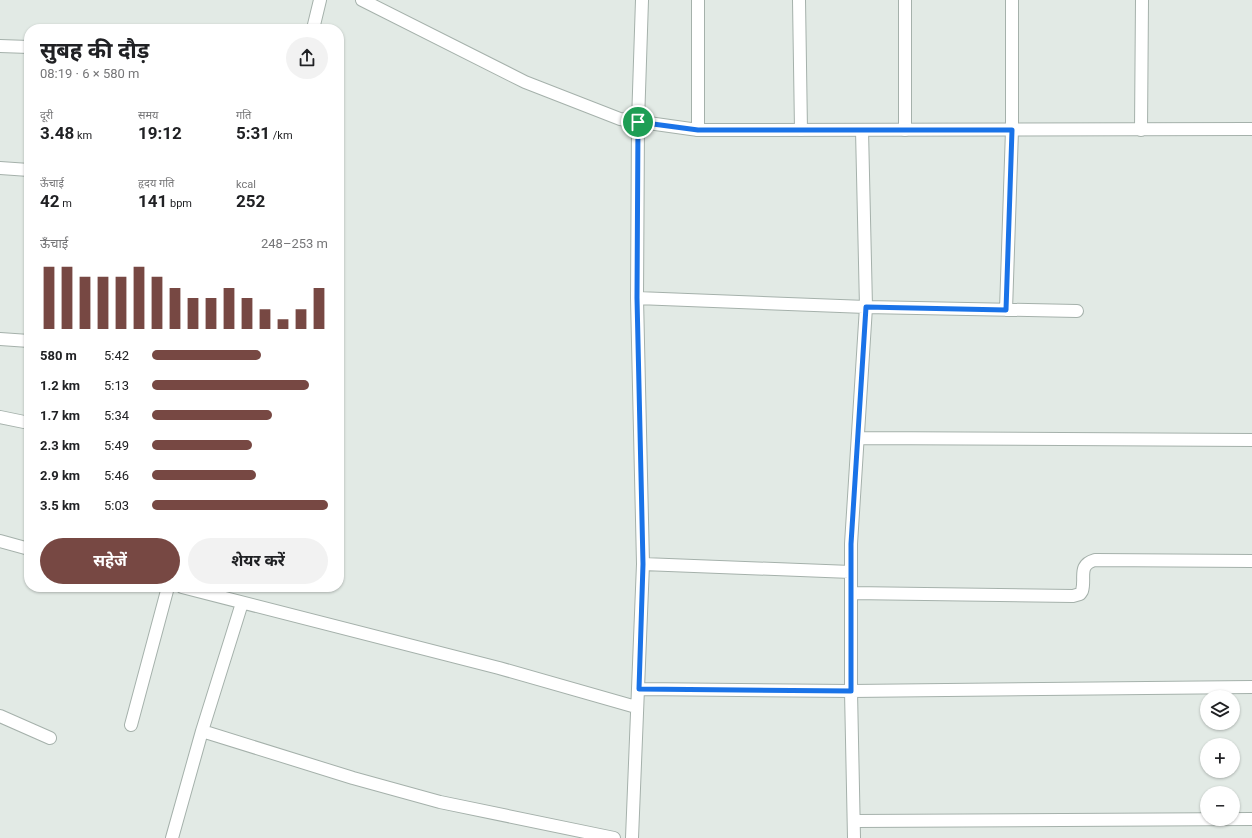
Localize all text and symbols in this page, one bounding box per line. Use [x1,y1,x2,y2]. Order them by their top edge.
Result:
button: share [286,37,328,79]
text: सुबह की दौड़ [40,38,149,63]
text: 08:19 · 6 × 580 m [40,66,139,81]
pin [621,105,655,139]
text: दूरी [40,109,53,122]
text: समय [138,109,158,122]
text: गति [236,109,251,122]
icon: arrive [627,111,649,133]
text: 3.48 [40,123,74,143]
text: 19:12 [138,123,182,143]
text: 5:31 [236,123,270,143]
text: km [74,129,92,142]
text: /km [270,129,293,142]
text: ऊँचाई [40,177,64,190]
text: हृदय गति [138,177,174,190]
text: kcal [236,178,256,191]
text: 42 [40,191,60,211]
text: 141 [138,191,167,211]
text: 252 [236,191,265,211]
text: m [60,197,72,210]
text: bpm [167,197,192,210]
text: ऊँचाई [40,236,68,251]
text: 248–253 m [261,236,328,251]
text: 580 m [40,348,77,363]
text: 5:42 [104,348,129,363]
text: 1.2 km [40,378,80,393]
text: 5:13 [104,378,129,393]
text: 1.7 km [40,408,80,423]
text: 5:34 [104,408,129,423]
text: 2.3 km [40,438,80,453]
text: 5:49 [104,438,129,453]
text: 2.9 km [40,468,80,483]
text: 5:46 [104,468,129,483]
text: 3.5 km [40,498,80,513]
text: 5:03 [104,498,129,513]
button: सहेजें [40,538,180,584]
button: शेयर करें [188,538,328,584]
map controls [1200,690,1240,826]
button: layers [1200,690,1240,730]
button: + [1200,738,1240,778]
button: − [1200,786,1240,826]

